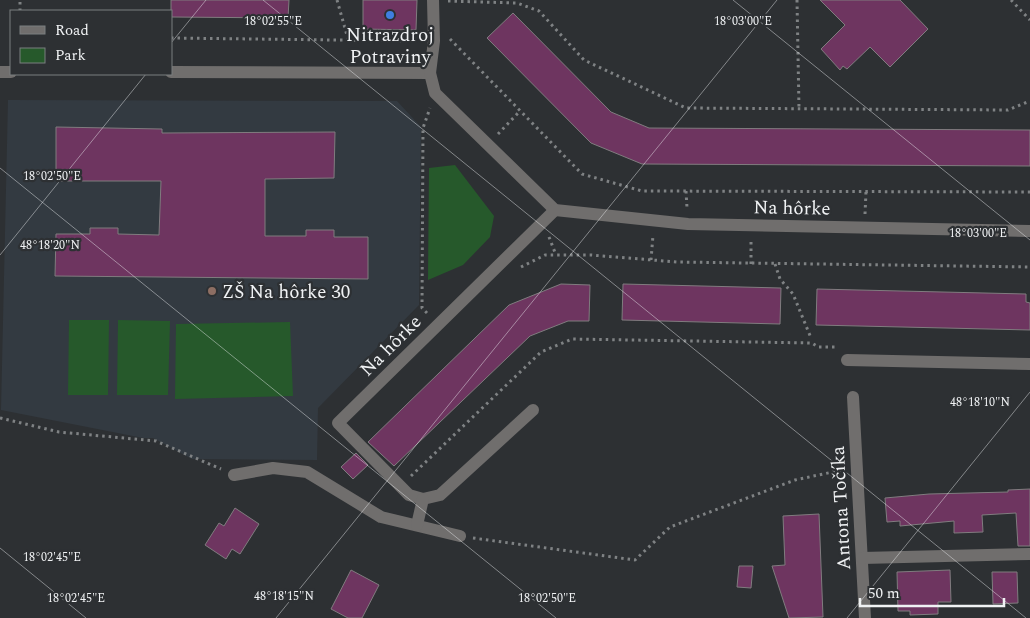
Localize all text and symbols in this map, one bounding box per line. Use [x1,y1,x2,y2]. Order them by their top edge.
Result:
marker: Nitrazdroj Potraviny [384,9,396,21]
legend [10,10,172,75]
text: 18°02'55"E [244,12,302,31]
text: 18°03'00"E [714,12,772,31]
text: Road [55,19,89,42]
place label: Nitrazdroj Potraviny [346,21,434,72]
text: Park [55,44,86,67]
text: 18°02'50"E [23,167,81,186]
street label: Na hôrke [753,193,831,224]
text: 18°03'00"E [949,224,1007,243]
text: 48°18'20"N [20,236,80,255]
place label: ZŠ Na hôrke 30 [222,278,350,307]
marker: ZŠ Na hôrke 30 [206,285,218,297]
street label: Na hôrke [353,308,429,384]
text: 48°18'10"N [950,393,1010,412]
street label: Antona Točíka [824,444,859,571]
text: 18°02'45"E [23,548,81,567]
scale bar [860,576,1004,608]
text: 50 m [868,582,900,605]
text: 48°18'15"N [254,587,314,606]
text: 18°02'45"E [47,589,105,608]
text: 18°02'50"E [518,589,576,608]

